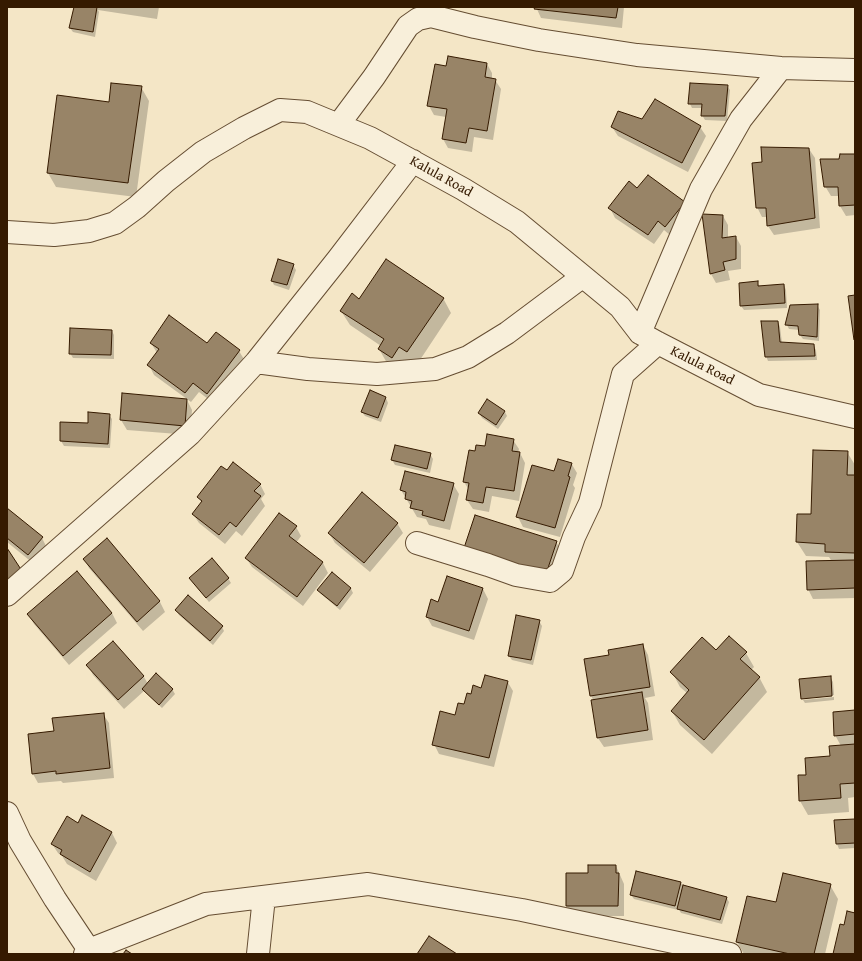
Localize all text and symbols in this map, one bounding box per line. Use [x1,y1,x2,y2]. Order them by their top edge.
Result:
street label: Kalula Road [407,153,475,201]
street label: Kalula Road [667,343,737,389]

